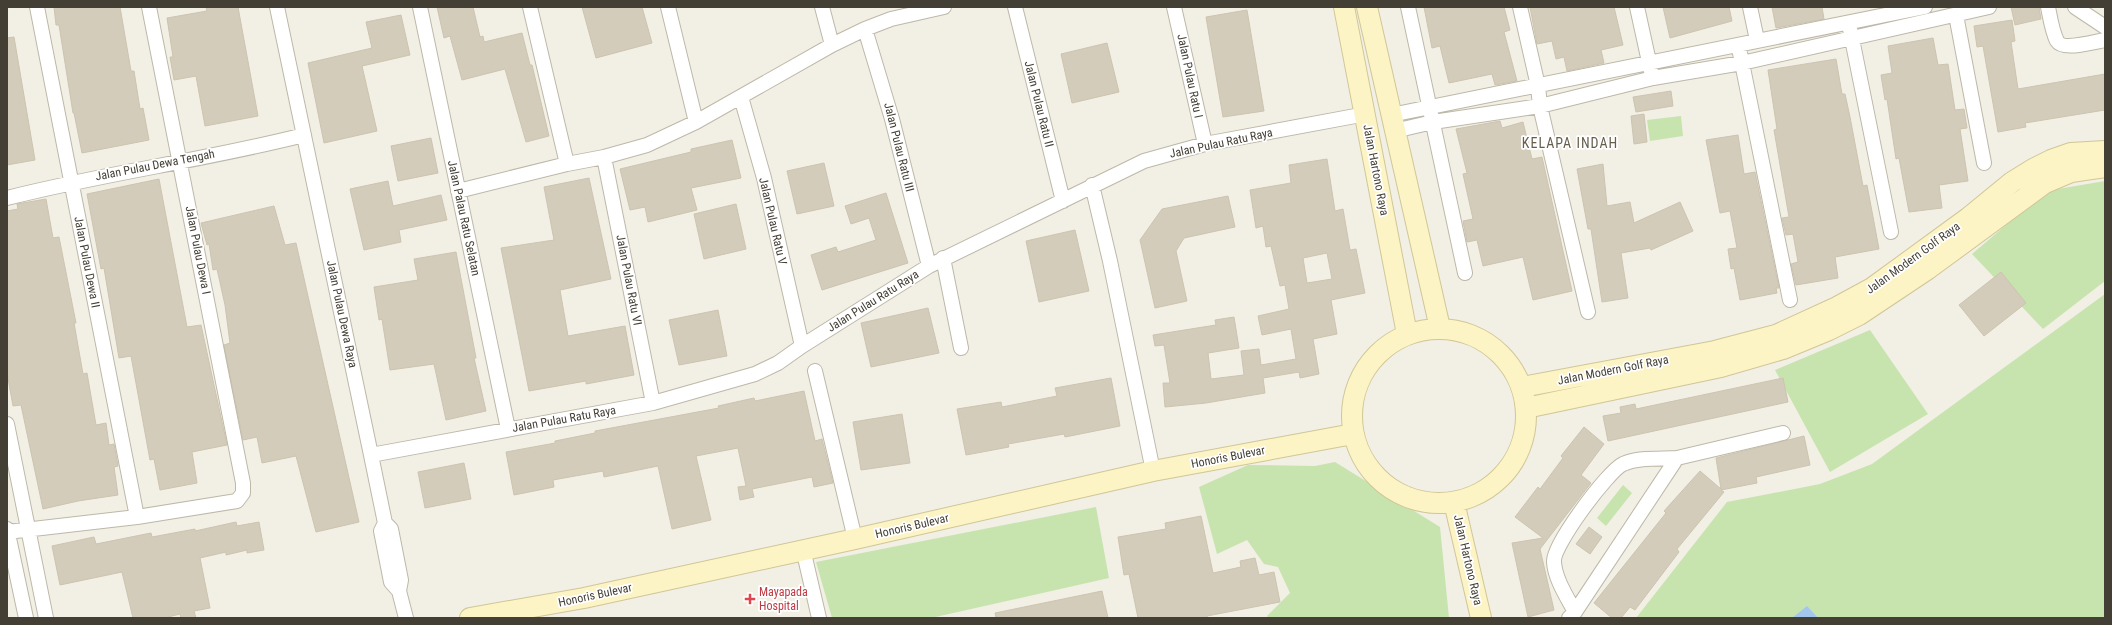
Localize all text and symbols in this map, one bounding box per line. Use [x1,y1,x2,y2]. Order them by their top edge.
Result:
street label: Jalan Pulau Ratu I [1174,33,1206,119]
street label: Jalan Pulau Ratu II [1022,59,1056,149]
street label: Jalan Pulau Ratu III [881,101,917,193]
street label: Jalan Hartono Raya [1360,123,1392,217]
street label: Jalan Pulau Ratu Raya [1168,125,1274,161]
district label: KELAPA INDAH [1522,135,1618,151]
street label: Jalan Pulau Dewa Tengah [94,147,216,183]
street label: Jalan Palau Ratu Selatan [445,159,483,277]
street label: Jalan Pulau Ratu V [756,176,790,266]
street label: Jalan Pulau Dewa I [183,205,213,295]
street label: Jalan Pulau Dewa II [71,215,103,309]
street label: Jalan Modern Golf Raya [1863,219,1963,297]
street label: Jalan Pulau Ratu VI [613,233,645,327]
street label: Jalan Pulau Dewa Raya [324,259,360,369]
street label: Jalan Pulau Ratu Raya [825,267,921,335]
street label: Jalan Modern Golf Raya [1556,352,1670,388]
street label: Jalan Pulau Ratu Raya [511,403,617,435]
street label: Honoris Bulevar [1190,443,1267,471]
street label: Honoris Bulevar [874,511,950,541]
street label: Jalan Hartono Raya [1451,513,1485,607]
street label: Honoris Bulevar [557,580,633,610]
place label: Mayapada Hospital [759,585,808,613]
marker: Mayapada Hospital [744,593,756,605]

